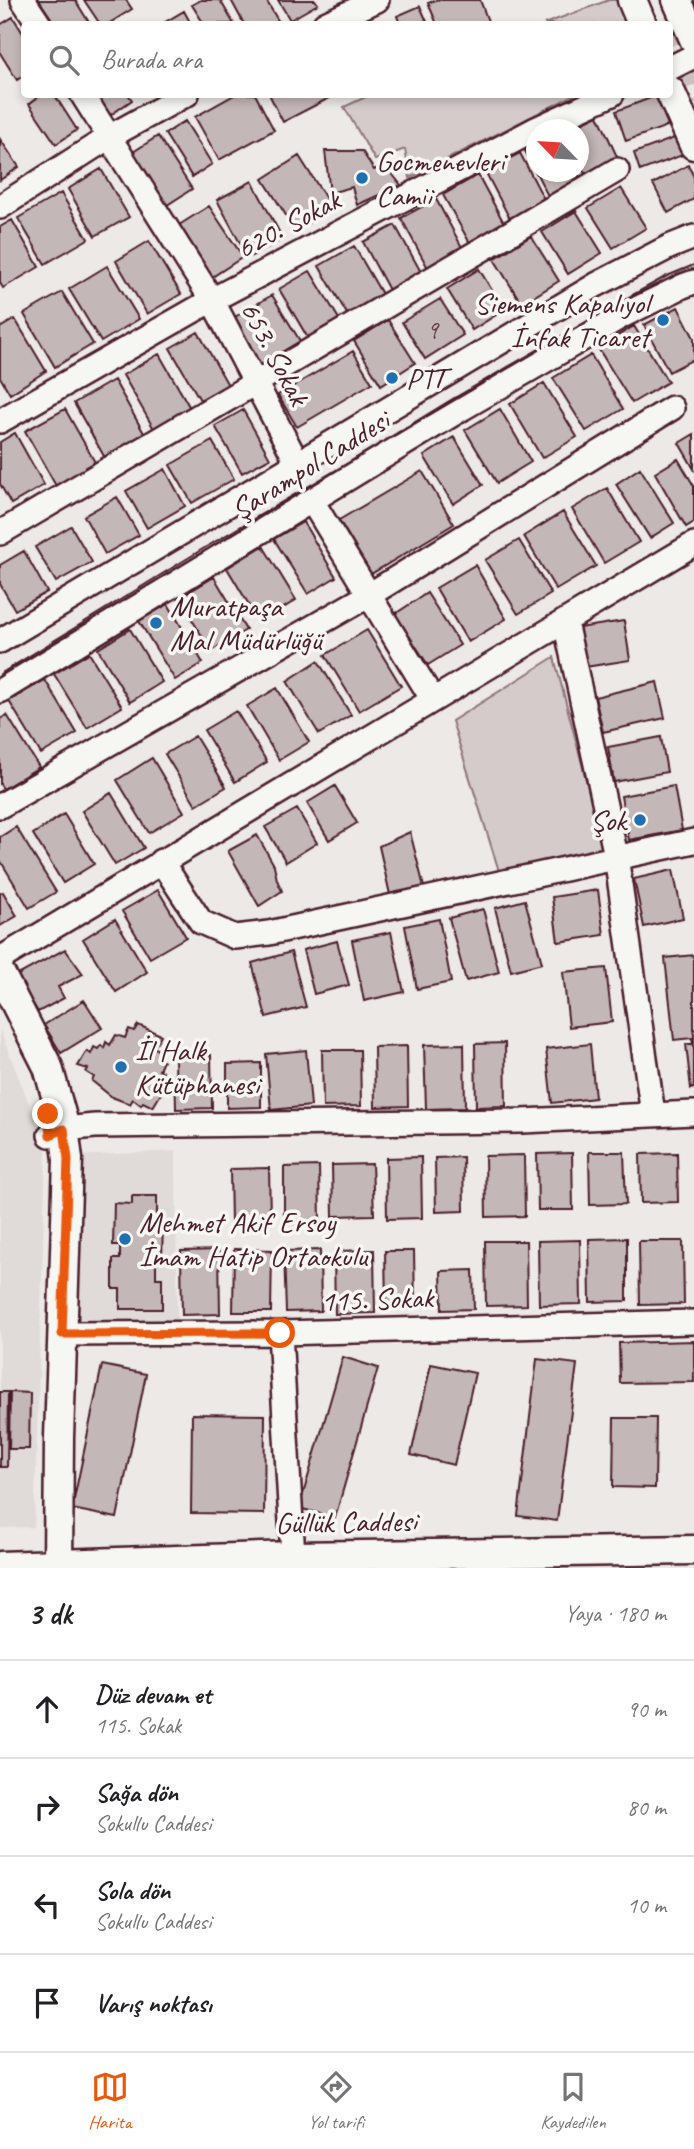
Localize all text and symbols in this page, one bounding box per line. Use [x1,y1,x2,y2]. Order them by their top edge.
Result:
search box [21,21,673,98]
icon: search [45,41,83,79]
text: Burada ara [101,43,202,76]
north arrow [526,119,589,182]
place label: Gocmenevleri Camii [376,142,508,214]
marker: Gocmenevleri Camii [354,170,370,186]
street label: 620. Sokak [229,180,348,267]
place label: Siemens Kapalıyol İnfak Ticaret [474,284,654,356]
street label: 653. Sokak [232,294,319,413]
marker: Siemens Kapalıyol İnfak Ticaret [655,312,671,328]
house number: 9 [426,313,440,346]
place label: PTT [406,359,453,397]
marker: PTT [384,370,400,386]
street label: Şarampol Caddesi [224,400,399,529]
place label: Muratpaşa Mal Müdürlüğü [170,587,325,659]
marker: Muratpaşa Mal Müdürlüğü [148,615,164,631]
place label: Şok [590,801,628,839]
marker: Şok [632,812,648,828]
place label: İl Halk Kütüphanesi [135,1031,263,1103]
marker: İl Halk Kütüphanesi [113,1059,129,1075]
route end [32,1098,63,1129]
place label: Mehmet Akif Ersoy İmam Hatip Ortaokulu [139,1203,369,1275]
marker: Mehmet Akif Ersoy İmam Hatip Ortaokulu [117,1231,133,1247]
street label: 115. Sokak [320,1278,436,1320]
route start [264,1317,295,1348]
street label: Güllük Caddesi [275,1502,421,1542]
text: 3 dk [28,1595,72,1633]
text: Yaya · 180 m [564,1599,666,1628]
text: Düz devam et [95,1678,211,1711]
icon: ahead [28,1690,66,1728]
text: 90 m [627,1695,666,1724]
text: 115. Sokak [95,1711,181,1740]
text: Sağa dön [95,1776,178,1809]
icon: right [28,1788,66,1826]
text: 80 m [627,1793,666,1822]
text: Sokullu Caddesi [95,1809,211,1838]
text: Sola dön [95,1874,170,1907]
icon: left [28,1886,66,1924]
text: 10 m [627,1891,666,1920]
text: Sokullu Caddesi [95,1907,211,1936]
icon: arrive [28,1984,66,2022]
text: Varış noktası [95,1987,212,2020]
tab: Harita [88,2068,132,2134]
tab: Yol tarifi [308,2068,364,2134]
tab: Kaydedilen [540,2068,606,2134]

